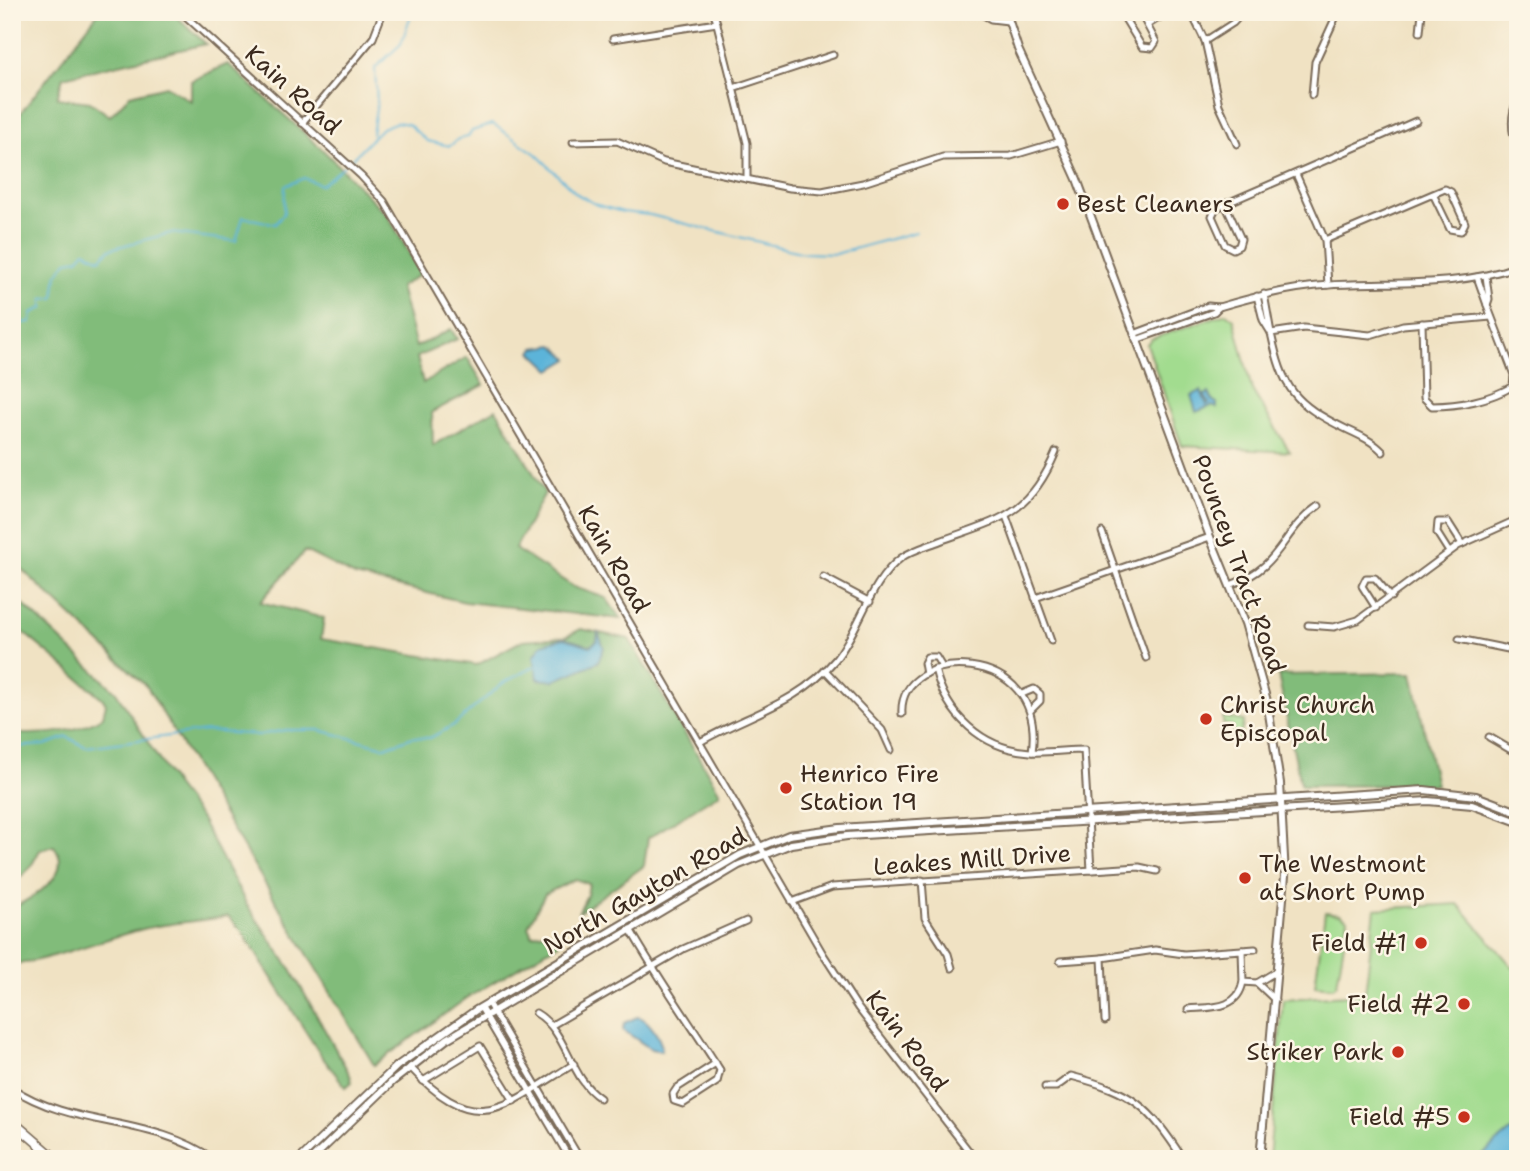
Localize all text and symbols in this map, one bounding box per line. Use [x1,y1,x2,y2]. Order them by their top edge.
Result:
street label: Kain Road [238,38,348,142]
place label: Best Cleaners [1077,188,1234,220]
marker: Best Cleaners [1055,196,1071,212]
street label: Pouncey Tract Road [1185,450,1293,678]
street label: Kain Road [570,499,658,619]
place label: Christ Church Episcopal [1220,689,1375,749]
marker: Christ Church Episcopal [1198,711,1214,727]
place label: Henrico Fire Station 19 [800,758,939,818]
marker: Henrico Fire Station 19 [778,780,794,796]
street label: North Gayton Road [538,820,752,962]
street label: Leakes Mill Drive [872,837,1072,883]
place label: The Westmont at Short Pump [1259,848,1426,908]
marker: The Westmont at Short Pump [1237,870,1253,886]
place label: Field #1 [1311,927,1407,959]
marker: Field #1 [1413,935,1429,951]
street label: Kain Road [858,984,956,1098]
place label: Field #2 [1347,988,1450,1020]
marker: Field #2 [1456,996,1472,1012]
place label: Striker Park [1247,1036,1384,1068]
marker: Striker Park [1390,1044,1406,1060]
place label: Field #5 [1349,1101,1450,1133]
marker: Field #5 [1456,1109,1472,1125]

